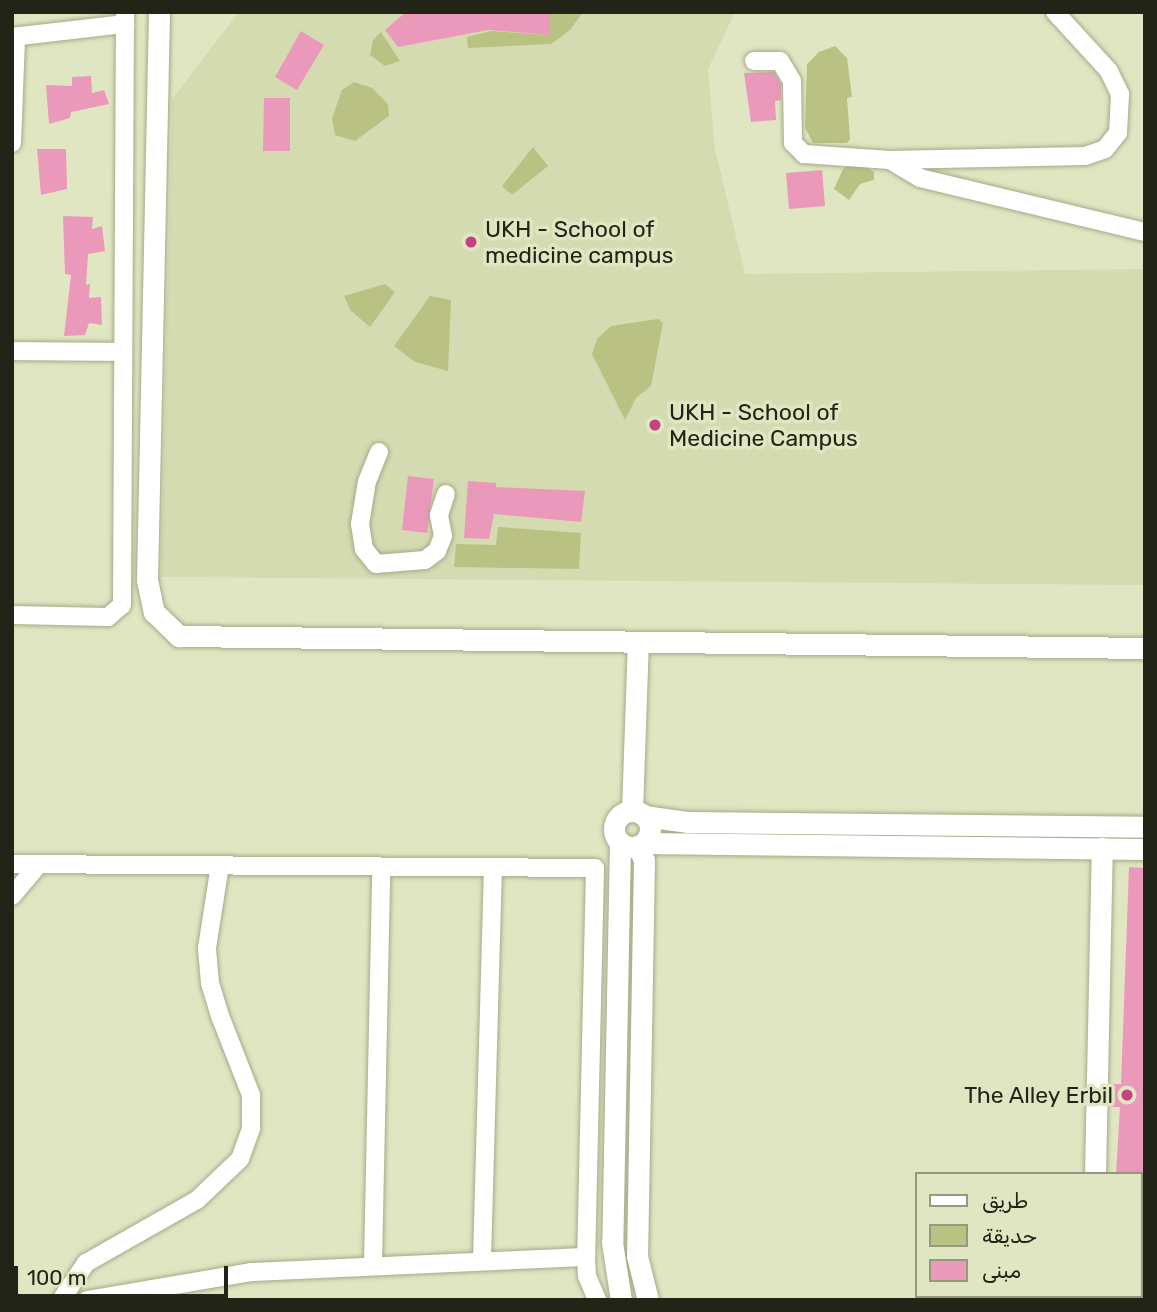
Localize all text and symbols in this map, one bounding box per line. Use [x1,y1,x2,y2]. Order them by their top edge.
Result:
place label: UKH - School of medicine campus [485,215,673,269]
marker: UKH - School of medicine campus [463,234,479,250]
place label: UKH - School of Medicine Campus [669,398,858,452]
marker: UKH - School of Medicine Campus [647,417,663,433]
place label: The Alley Erbil [963,1081,1113,1109]
marker: The Alley Erbil [1119,1087,1135,1103]
legend [916,1172,1143,1298]
text: طريق [982,1188,1028,1213]
text: حديقة [982,1223,1037,1248]
scale bar [18,1252,231,1296]
text: مبنى [982,1258,1021,1283]
text: 100 m [27,1265,86,1290]

